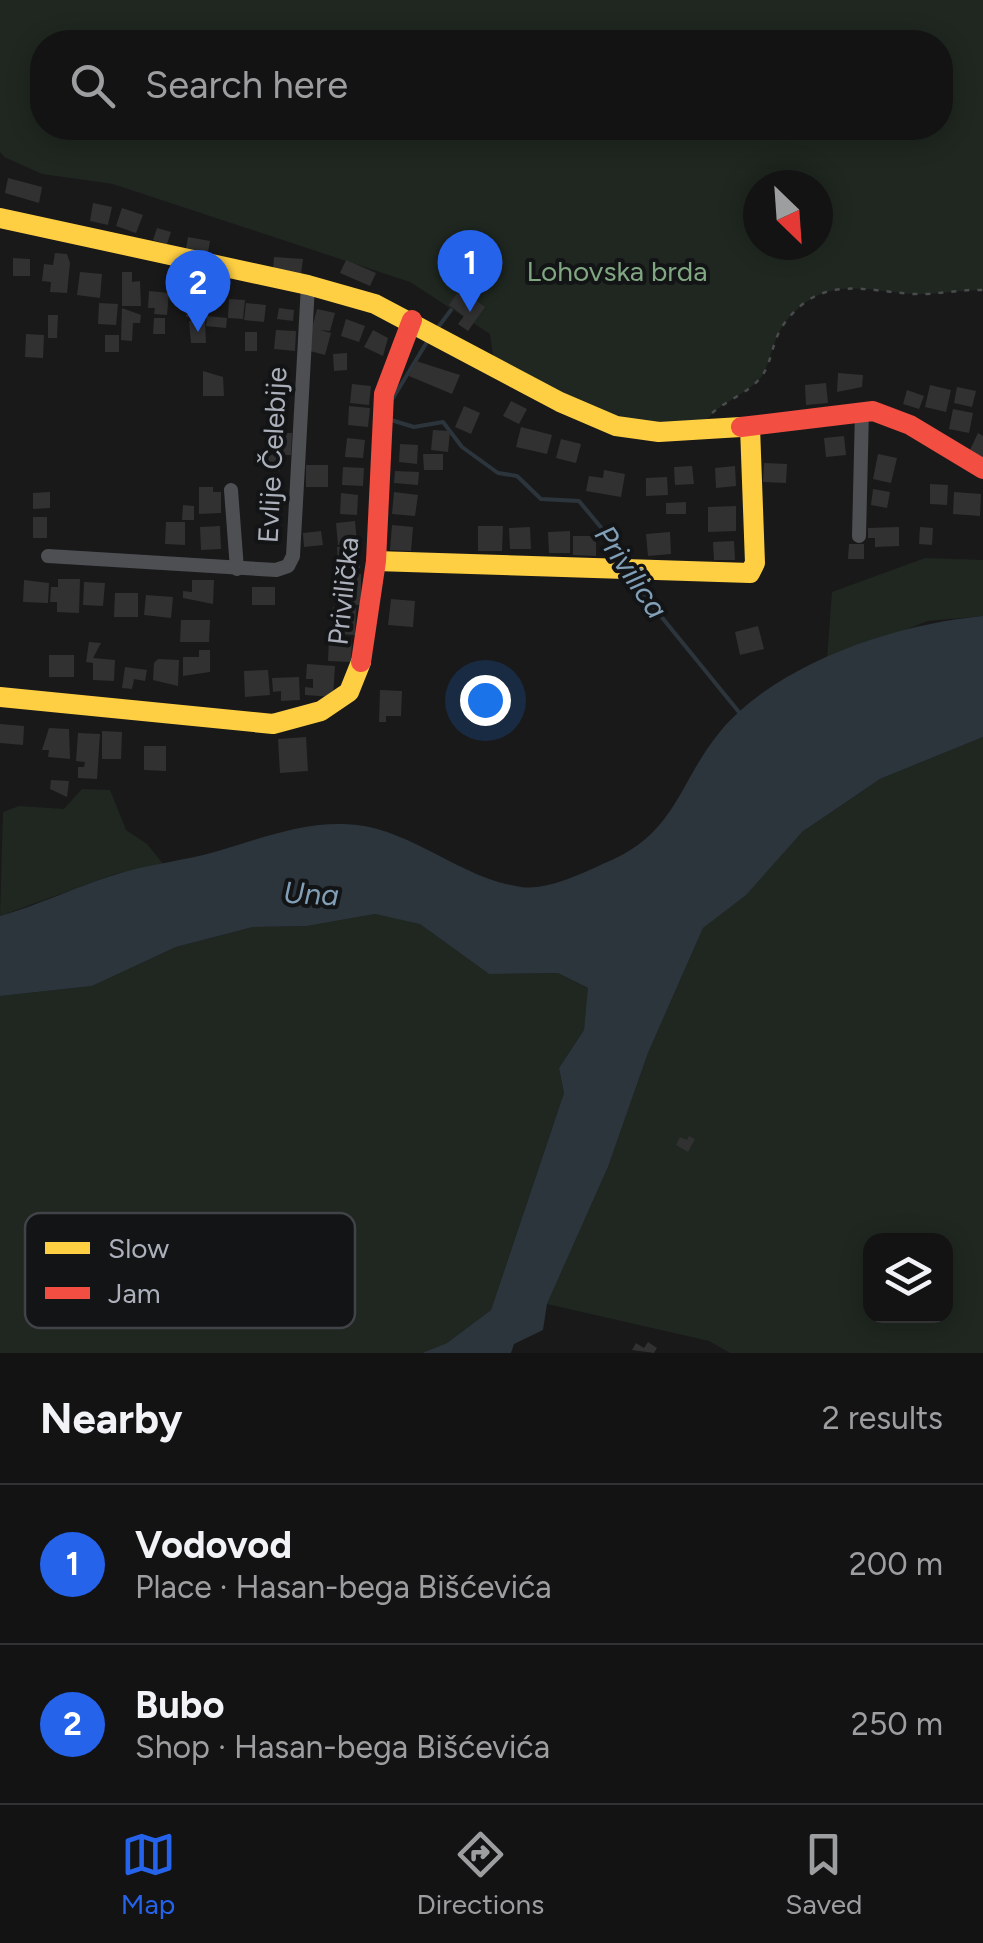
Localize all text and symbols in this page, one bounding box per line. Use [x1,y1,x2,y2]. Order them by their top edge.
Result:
search box [30,30,953,140]
icon: search [65,58,120,113]
text: Search here [145,62,348,108]
north arrow [743,170,833,260]
pin: 1 [438,230,502,312]
pin: 2 [166,250,230,332]
park label: Lohovska brda [527,254,707,288]
street label: Evlije Čelebije [250,366,294,544]
water label: Privilica [587,518,676,625]
street label: Privilička [320,535,366,647]
your location [460,675,511,726]
water label: Una [282,874,340,913]
legend [25,1213,355,1328]
text: Slow [108,1231,169,1265]
map controls [863,1233,953,1323]
button: layers [863,1233,953,1323]
text: Jam [108,1276,161,1310]
text: Nearby [40,1393,182,1444]
text: 2 results [822,1399,943,1437]
text: Vodovod [135,1522,292,1568]
text: 1 [66,1545,79,1583]
text: 200 m [849,1545,943,1583]
text: Place · Hasan-bega Bišćevića [135,1568,552,1606]
text: Bubo [135,1682,225,1728]
text: 2 [63,1705,82,1743]
text: 250 m [851,1705,943,1743]
text: Shop · Hasan-bega Bišćevića [135,1728,550,1766]
tab: Map [121,1827,176,1921]
tab: Directions [417,1827,544,1921]
tab: Saved [785,1827,862,1921]

